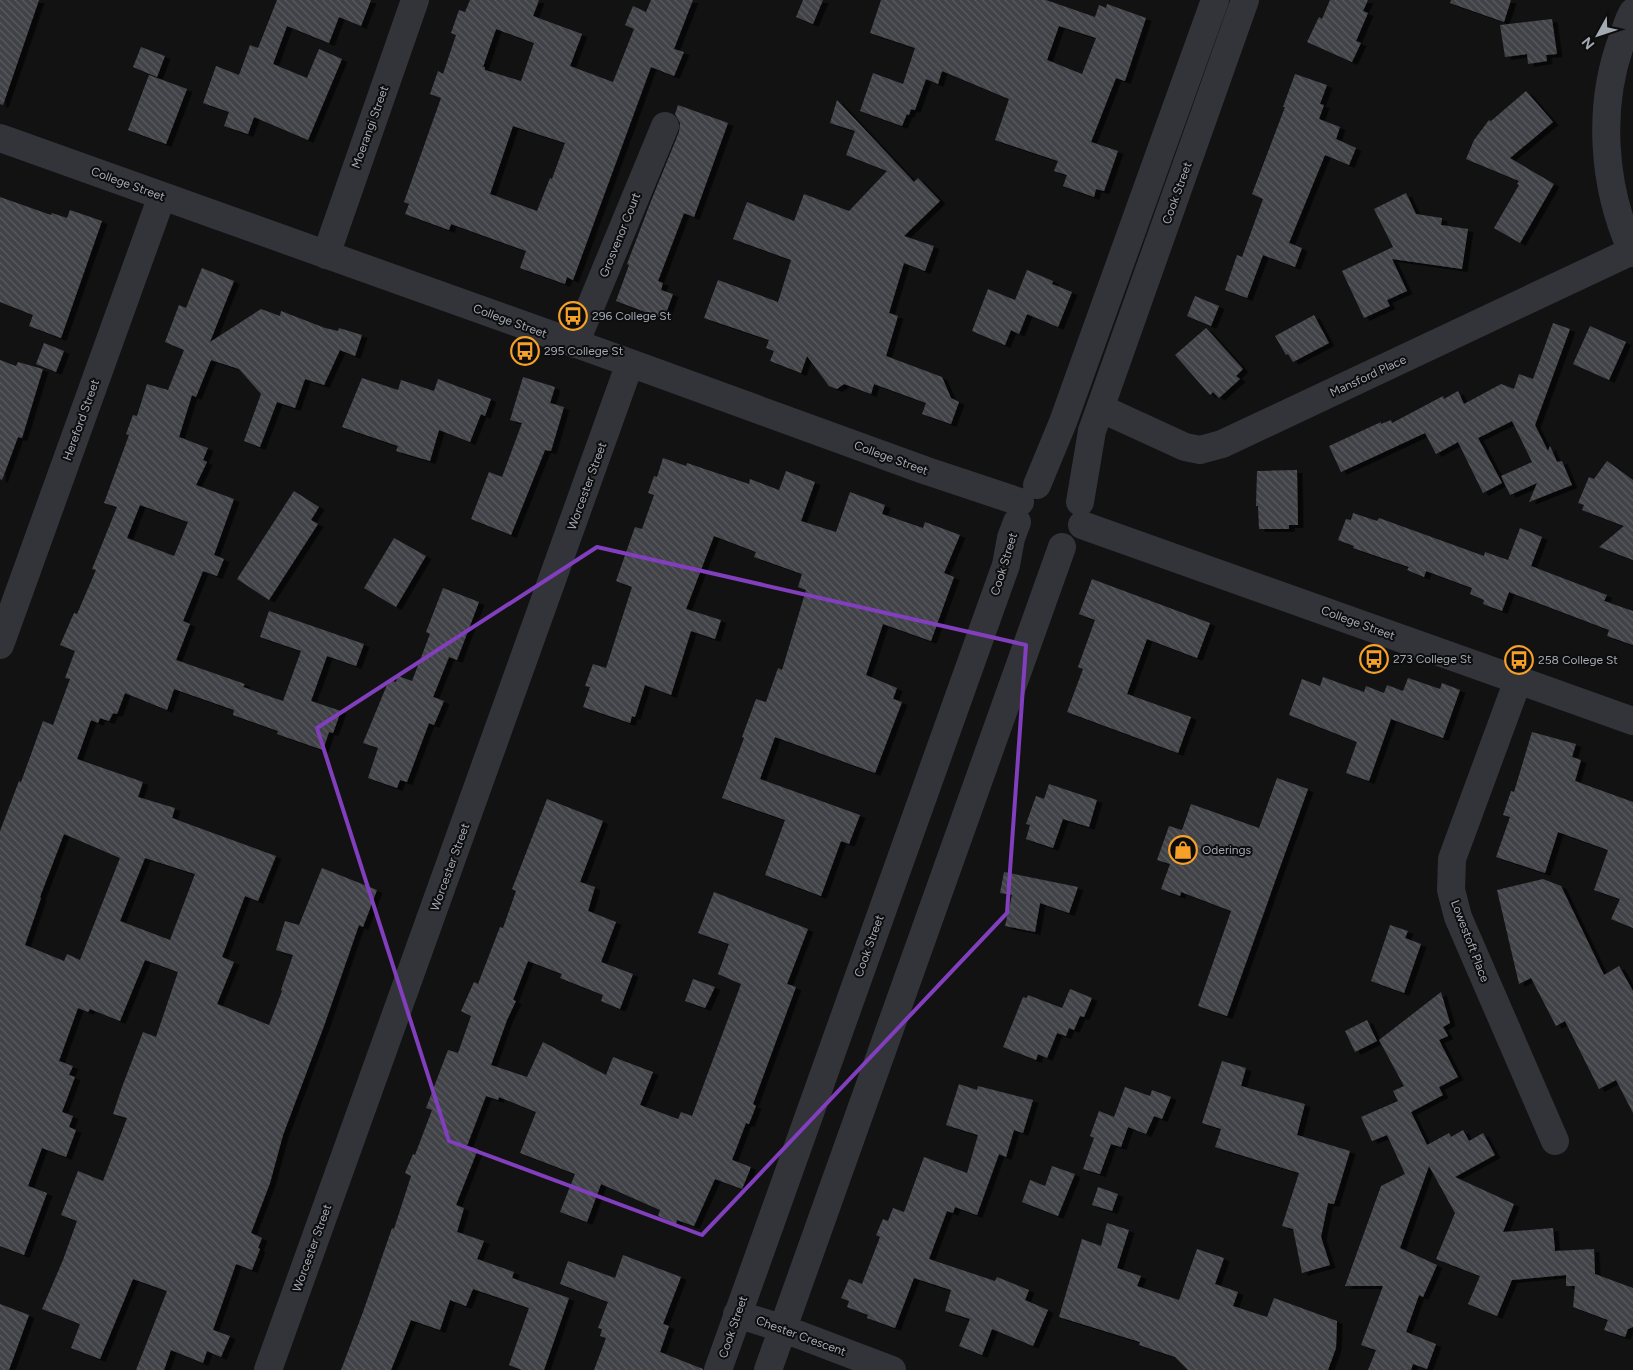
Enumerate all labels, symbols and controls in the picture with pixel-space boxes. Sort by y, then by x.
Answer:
north arrow [1573,10,1623,60]
text: N [1578,33,1598,53]
street label: Moerangi Street [349,83,392,170]
street label: Cook Street [1159,160,1195,226]
street label: College Street [89,164,167,204]
street label: Grosvenor Court [597,190,644,279]
street label: College Street [471,301,549,341]
bus stop icon: 296 College St [558,301,588,331]
place label: 296 College St [592,309,672,323]
bus stop icon: 295 College St [510,336,540,366]
place label: 295 College St [544,344,624,358]
street label: Mansford Place [1328,352,1409,400]
street label: Hereford Street [60,377,102,462]
street label: College Street [852,438,930,478]
street label: Worcester Street [565,440,610,532]
street label: Cook Street [988,530,1020,597]
street label: College Street [1319,603,1397,643]
bus stop icon: 273 College St [1359,644,1389,674]
bus stop icon: 258 College St [1504,645,1534,675]
place label: 273 College St [1393,652,1472,666]
place label: 258 College St [1538,653,1618,667]
street label: Worcester Street [428,821,473,913]
shop icon: Oderings [1168,835,1198,865]
place label: Oderings [1202,843,1251,857]
street label: Lowestoft Place [1448,898,1492,984]
street label: Cook Street [851,913,887,979]
street label: Worcester Street [290,1202,335,1294]
street label: Cook Street [716,1294,750,1360]
street label: Chester Crescent [754,1313,848,1359]

